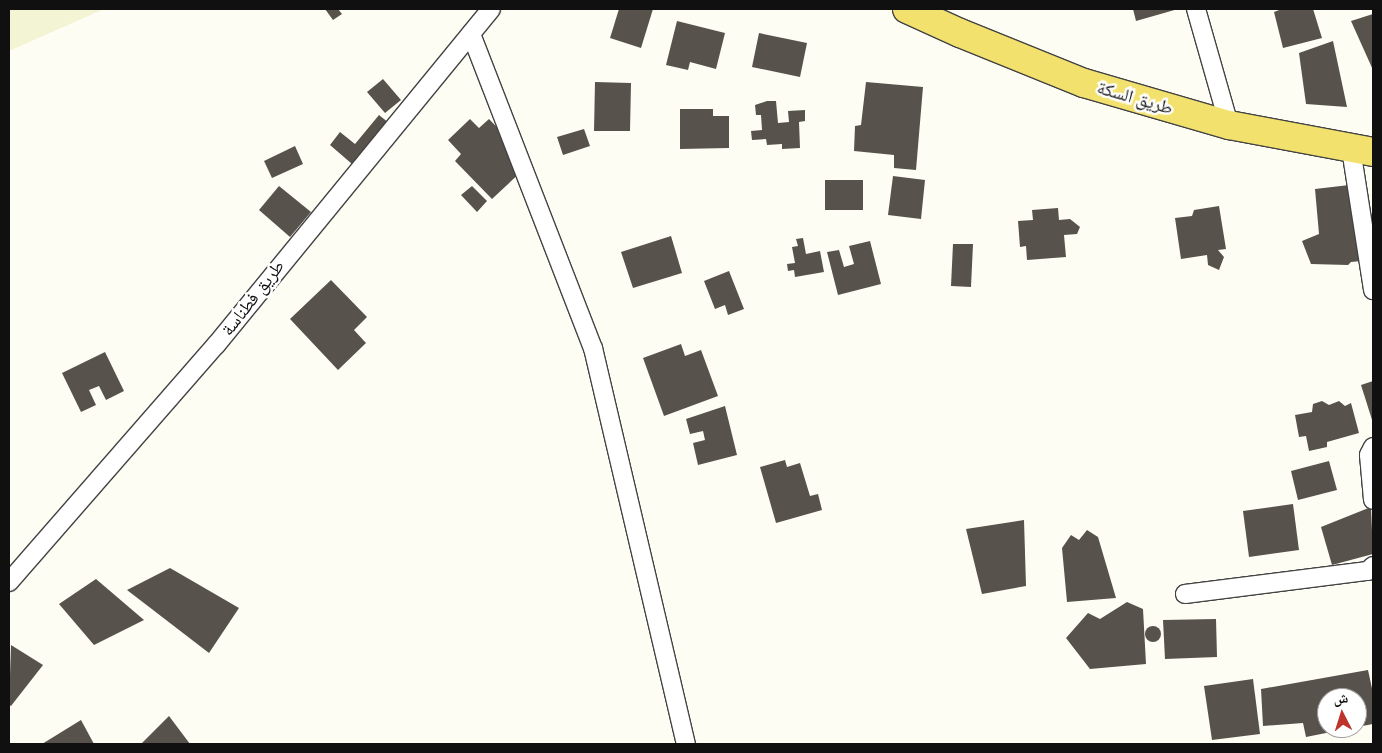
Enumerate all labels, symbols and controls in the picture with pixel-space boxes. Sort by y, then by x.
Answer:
street label: طريق السكة [1095,77,1175,119]
street label: طريق فطناسة [217,256,289,340]
north arrow [1317,688,1367,738]
text: ش [1333,690,1349,707]

